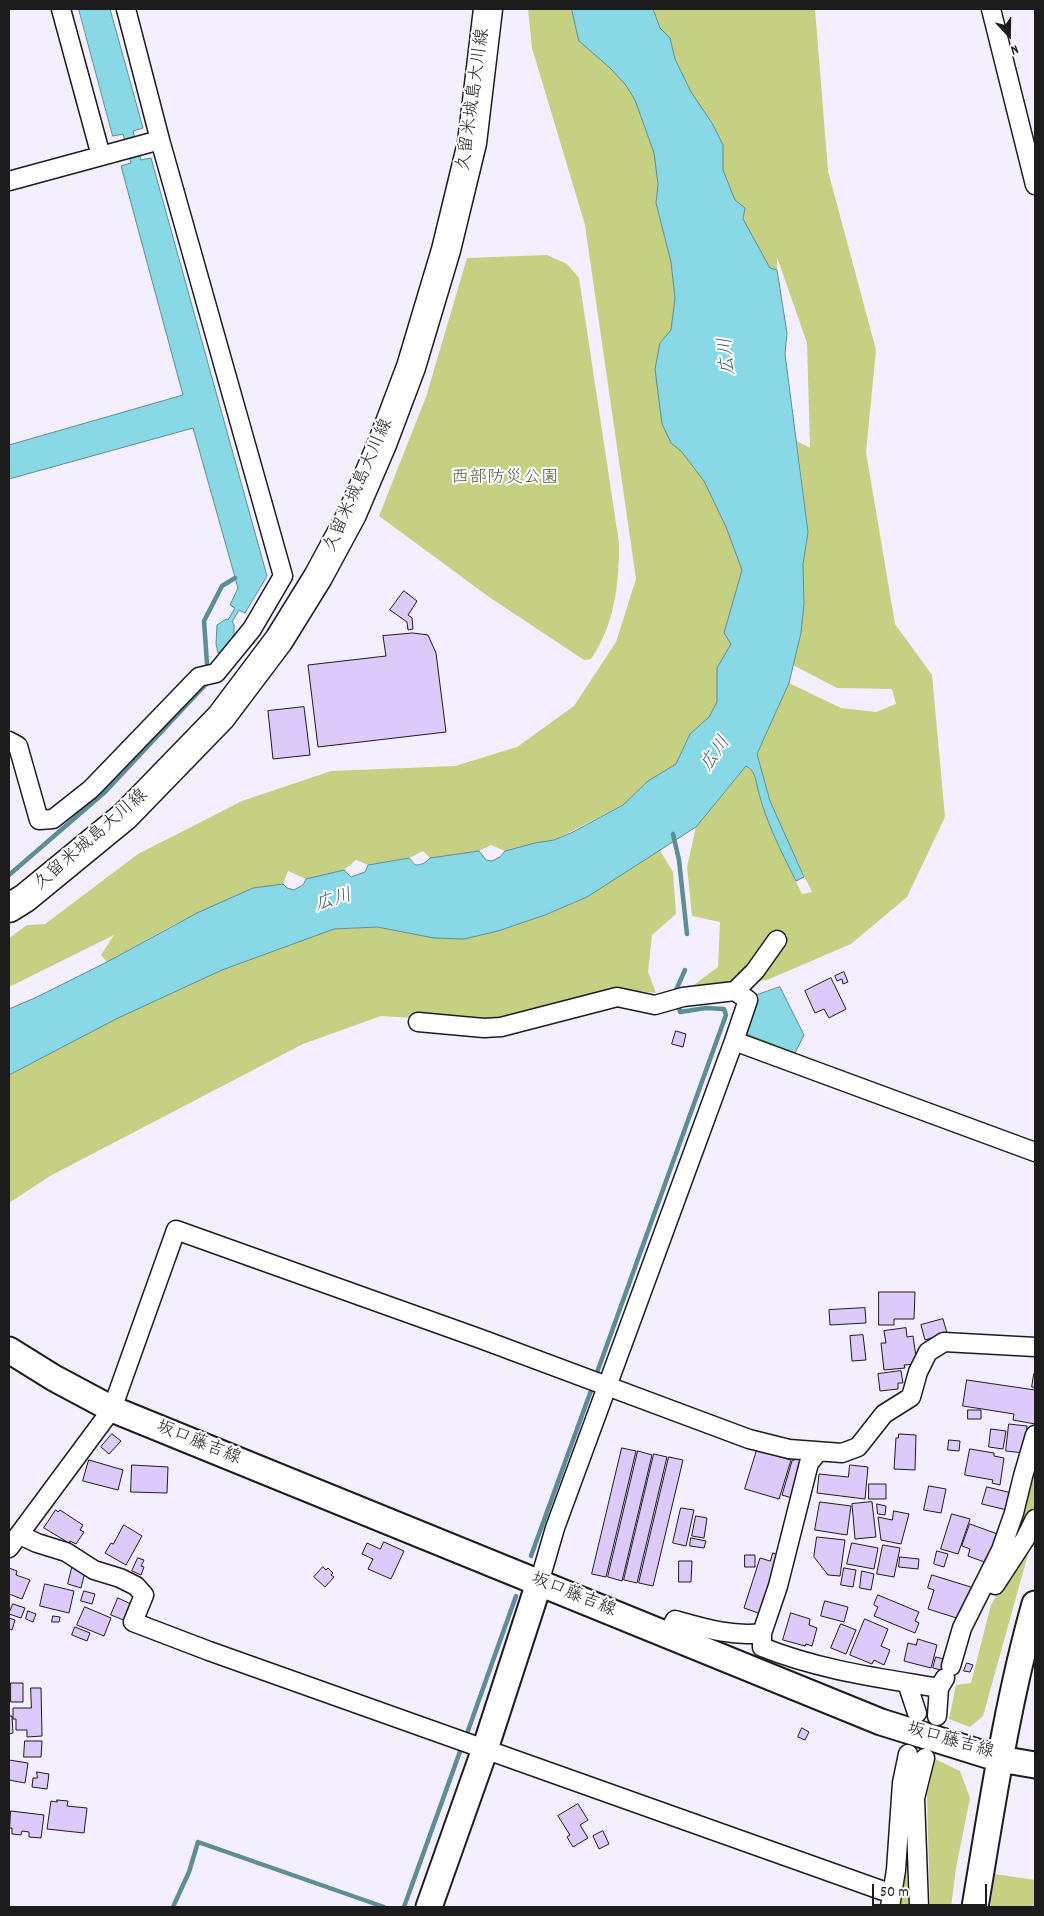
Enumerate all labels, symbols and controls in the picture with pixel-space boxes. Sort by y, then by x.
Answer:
north arrow [984,10,1034,60]
street label: 久留米城島大川線 [454,27,496,173]
text: N [1008,38,1021,60]
water label: 広川 [716,336,742,376]
street label: 久留米城島大川線 [321,416,399,556]
park label: 西部防災公園 [451,469,559,491]
water label: 広川 [697,733,737,777]
street label: 久留米城島大川線 [31,786,153,896]
water label: 広川 [312,886,356,918]
street label: 坂口藤吉線 [152,1417,244,1471]
street label: 坂口藤吉線 [527,1569,619,1623]
street label: 坂口藤吉線 [904,1719,996,1765]
scale bar [874,1874,989,1906]
text: 50 m [880,1882,909,1904]

